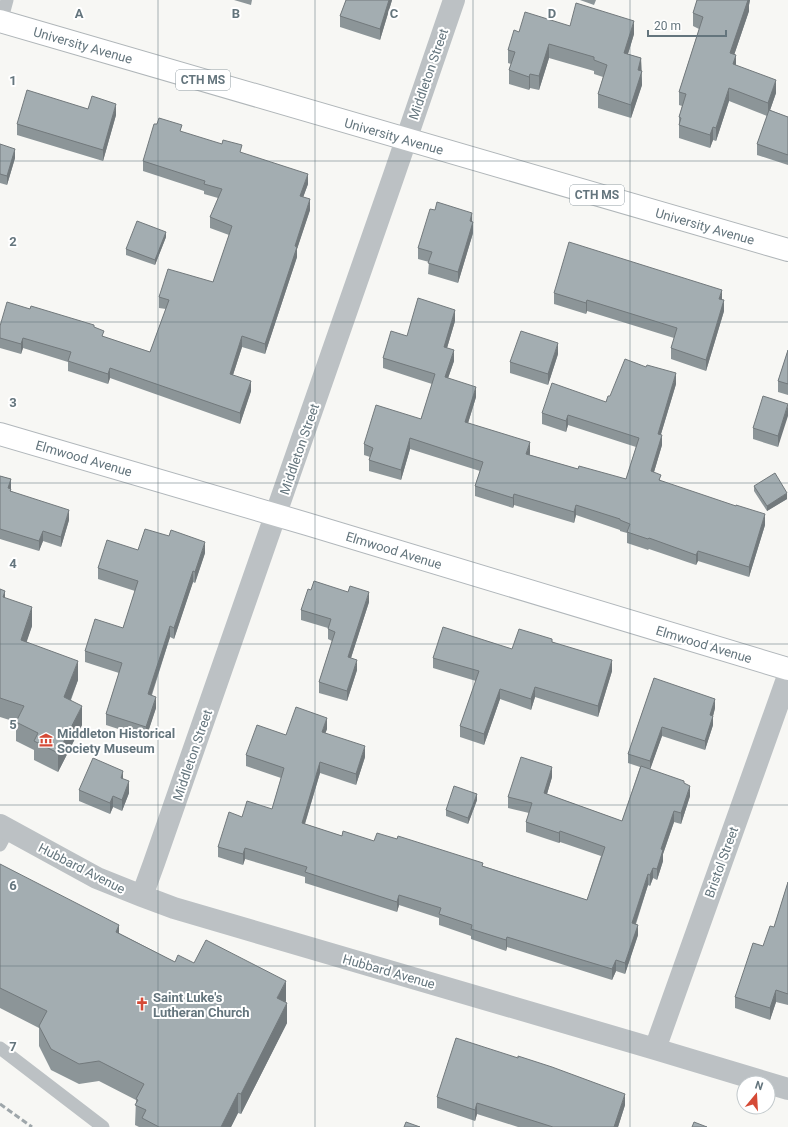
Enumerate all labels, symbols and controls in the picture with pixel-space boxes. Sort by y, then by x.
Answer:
text: A [75,6,84,21]
text: B [232,6,240,21]
text: C [390,6,399,21]
text: D [548,6,556,21]
scale bar [648,12,726,38]
text: 20 m [654,19,681,33]
street label: University Avenue [32,24,134,67]
street label: Middleton Street [406,27,451,122]
road number: CTH MS [176,70,230,90]
text: 1 [9,73,17,88]
street label: University Avenue [343,115,445,158]
road number: CTH MS [570,185,624,205]
street label: University Avenue [654,205,756,248]
text: 2 [9,234,17,249]
text: 3 [9,395,17,410]
street label: Middleton Street [277,402,322,497]
street label: Elmwood Avenue [34,438,134,479]
street label: Elmwood Avenue [344,529,444,572]
text: 4 [9,556,17,571]
street label: Elmwood Avenue [654,623,754,666]
street label: Middleton Street [170,708,215,803]
text: 5 [9,717,17,732]
place label: Middleton Historical Society Museum [57,726,175,756]
museum icon: Middleton Historical Society Museum [38,732,54,748]
street label: Bristol Street [702,825,741,900]
street label: Hubbard Avenue [36,840,128,897]
text: 6 [9,878,17,893]
street label: Hubbard Avenue [341,951,437,992]
place label: Saint Luke's Lutheran Church [153,990,250,1020]
church icon: Saint Luke's Lutheran Church [134,996,150,1012]
text: 7 [9,1039,17,1054]
north arrow [736,1075,776,1115]
text: N [753,1079,765,1093]

